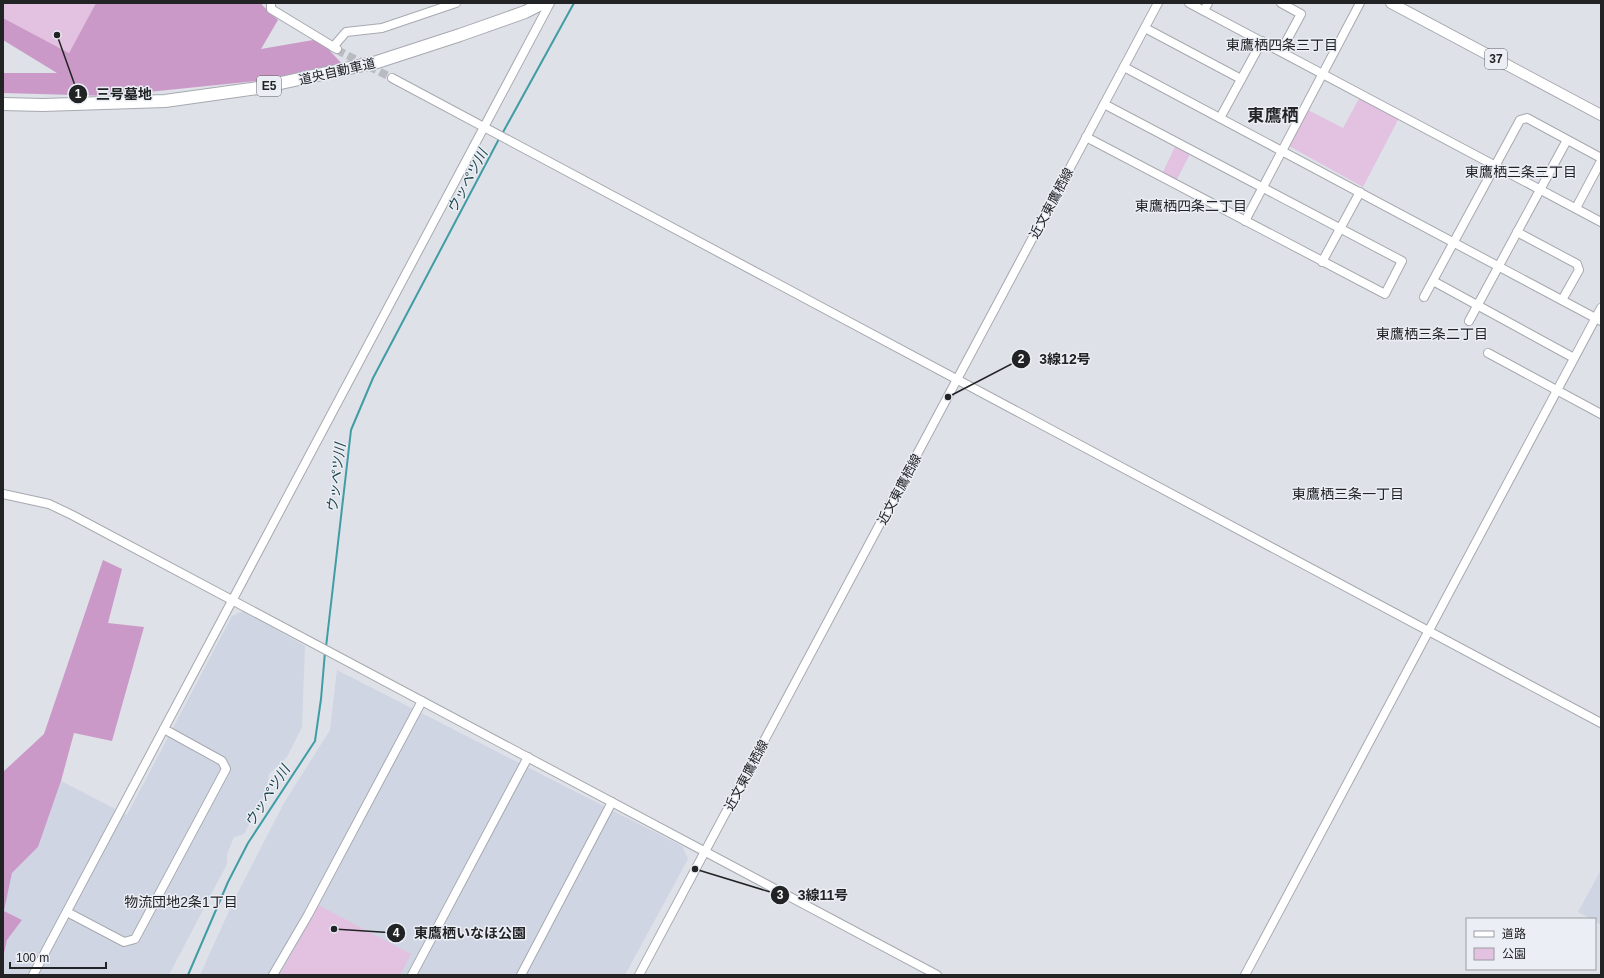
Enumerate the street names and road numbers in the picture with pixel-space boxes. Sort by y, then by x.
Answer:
road number: 37 [1485,49,1507,69]
street label: 道央自動車道 [297,55,377,88]
road number: E5 [257,76,281,96]
street label: 近文東鷹栖線 [1027,165,1076,241]
street label: 近文東鷹栖線 [875,451,924,527]
street label: 近文東鷹栖線 [722,737,771,813]

